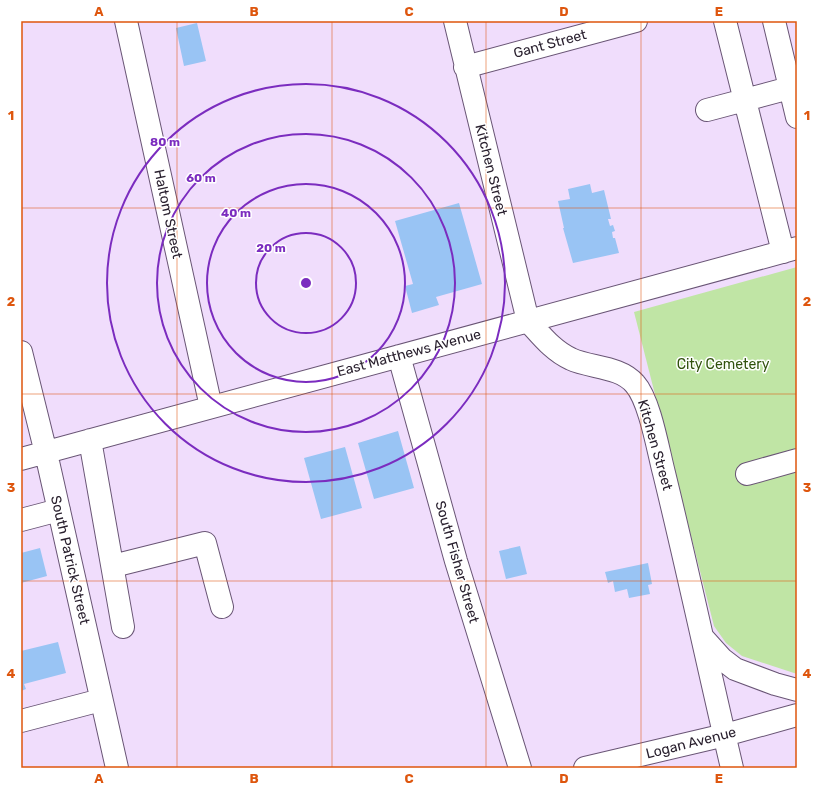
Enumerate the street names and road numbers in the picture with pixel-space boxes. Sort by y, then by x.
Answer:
street label: Gant Street [512,26,589,62]
street label: Kitchen Street [471,122,511,218]
street label: Haltom Street [150,168,186,261]
street label: East Matthews Avenue [335,326,483,380]
street label: Kitchen Street [634,398,676,493]
street label: South Patrick Street [47,494,93,627]
street label: South Fisher Street [431,499,483,626]
street label: Logan Avenue [644,724,738,762]

